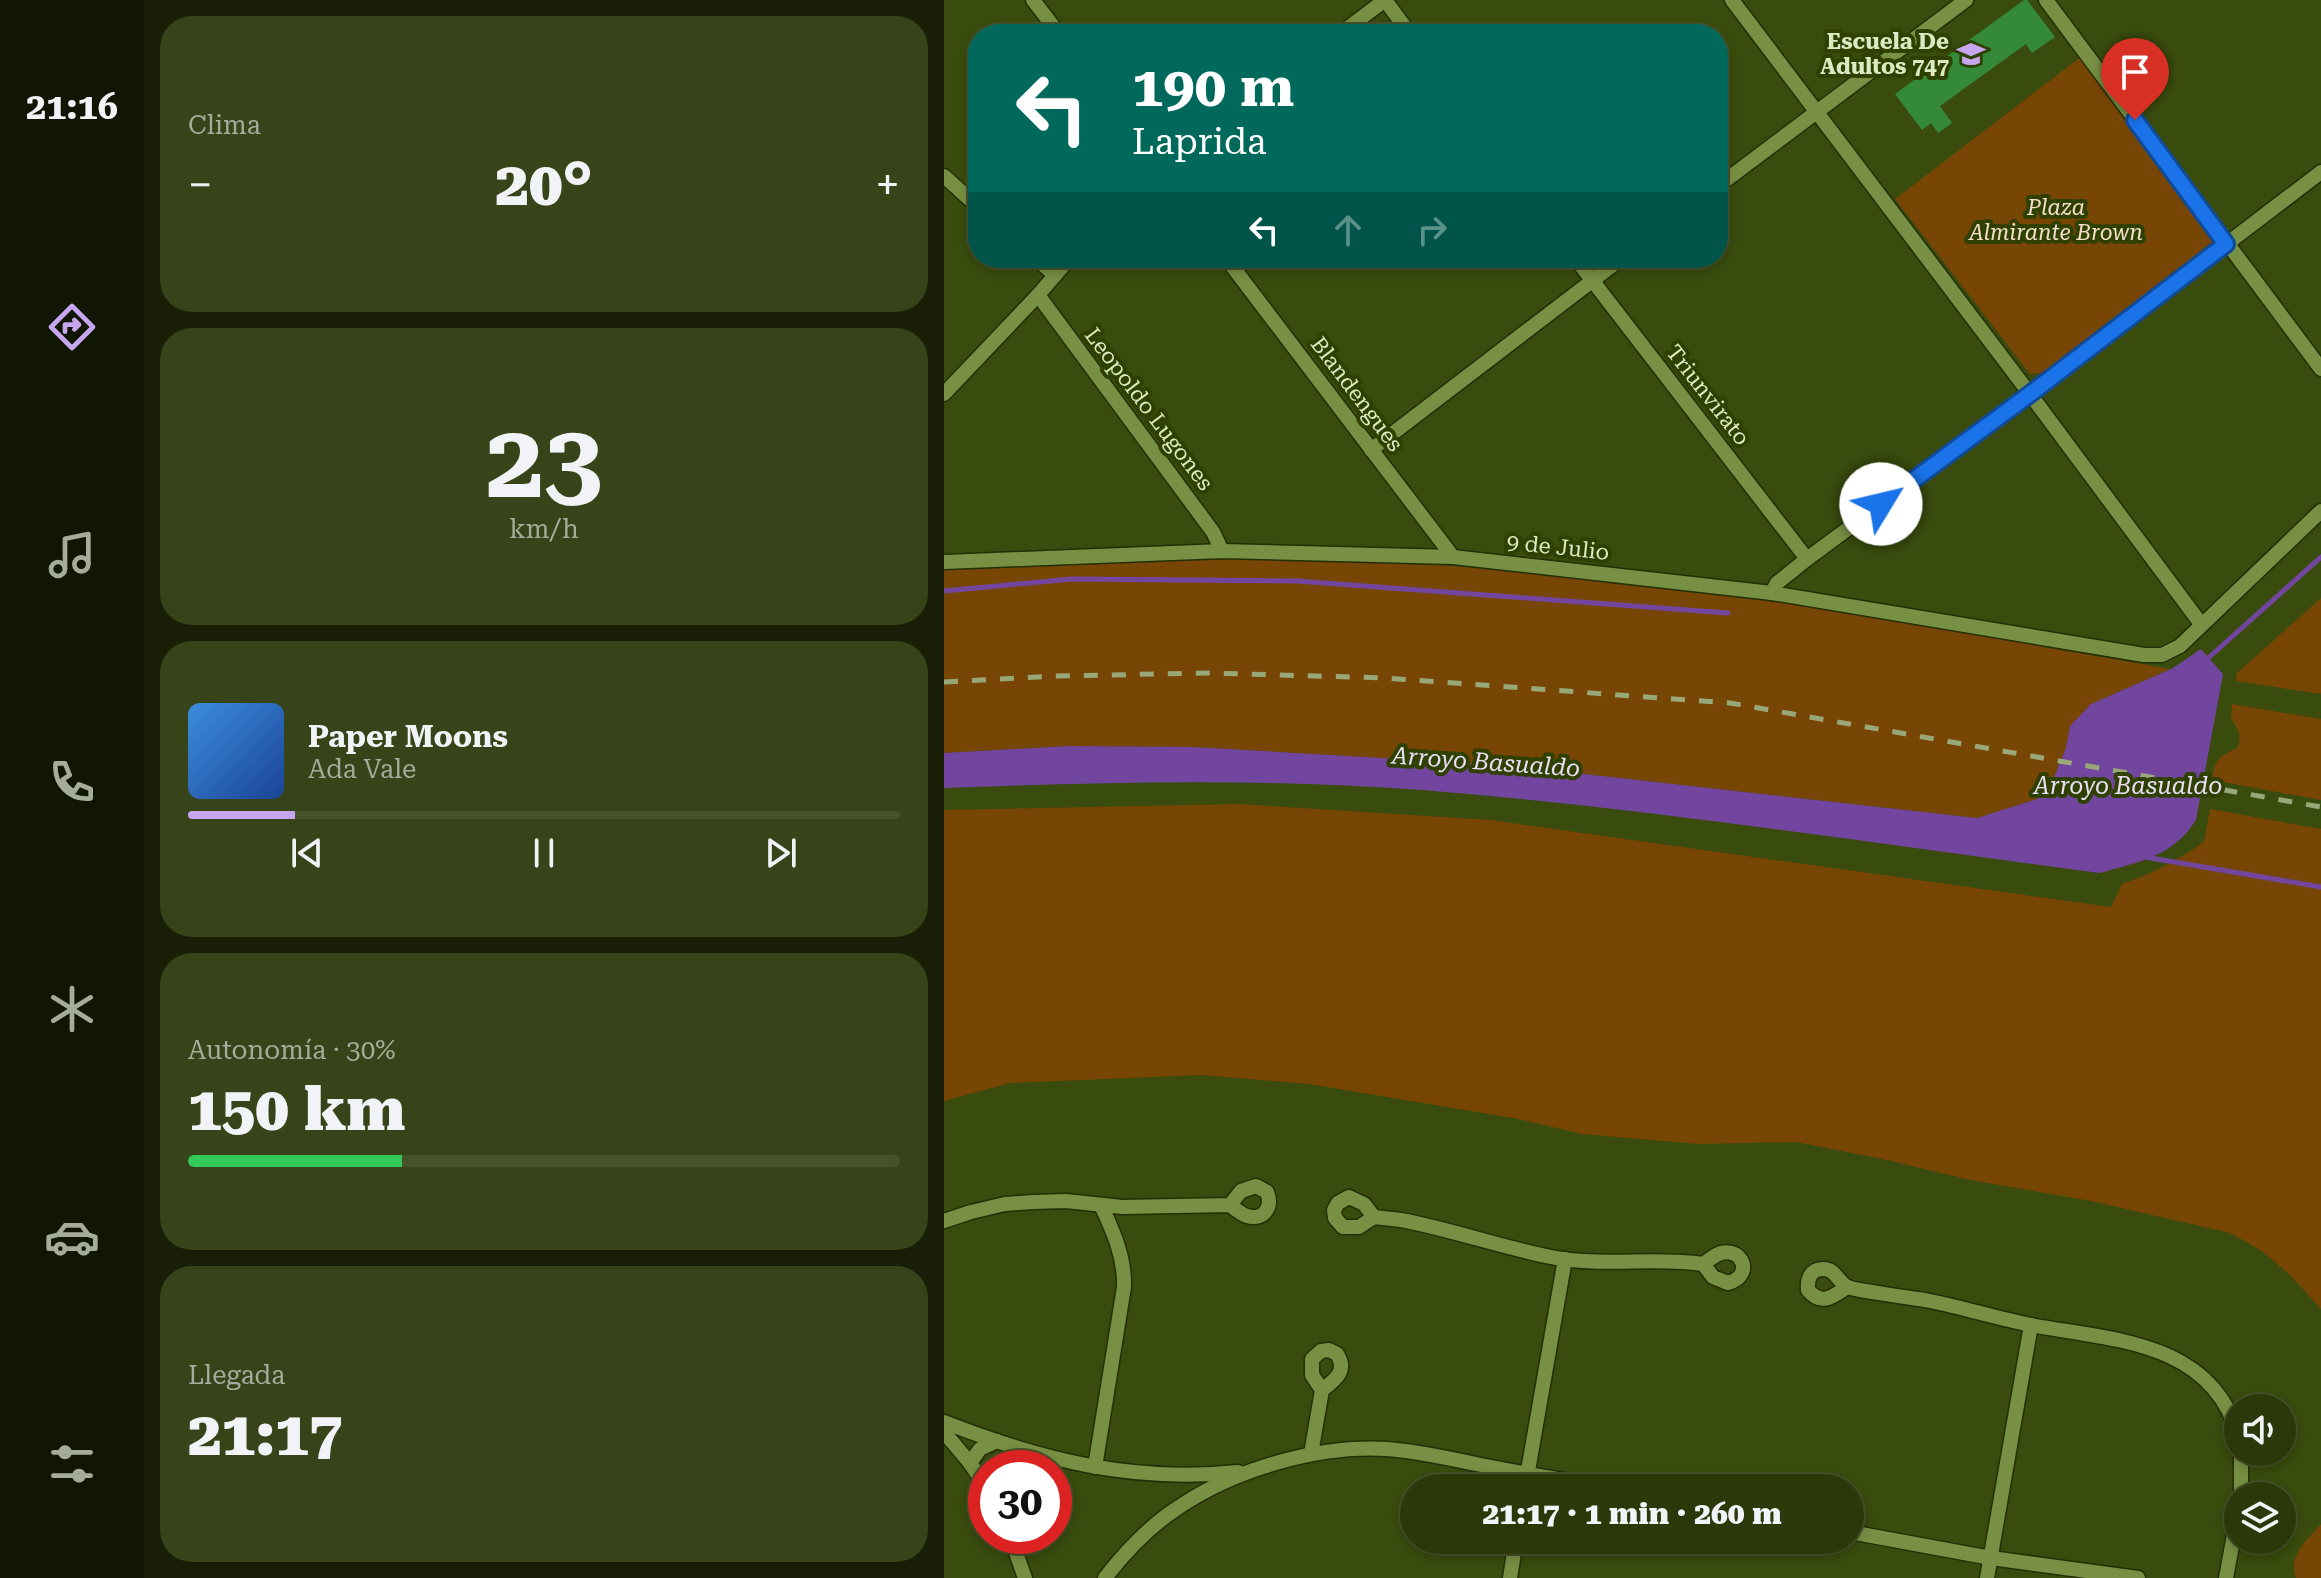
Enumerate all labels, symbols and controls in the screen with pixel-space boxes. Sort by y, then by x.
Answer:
place label: Escuela De Adultos 747 [1820,29,1949,79]
pin [2101,38,2169,120]
school or university icon: Escuela De Adultos 747 [1956,39,1986,69]
icon: arrive [2113,50,2157,94]
text: 190 m [1132,54,1294,120]
icon: left [1000,56,1104,160]
text: 21:16 [26,86,118,128]
text: Clima [188,110,261,140]
text: Laprida [1132,121,1267,163]
text: 20° [495,149,593,220]
text: − [188,159,213,211]
text: + [875,159,900,211]
park label: Plaza Almirante Brown [1967,195,2143,245]
icon: left [1242,208,1286,252]
icon: ahead [1326,208,1370,252]
icon: right [1410,208,1454,252]
icon: directions [44,299,100,355]
street label: Leopoldo Lugones [1080,323,1218,495]
street label: Blandengues [1306,332,1408,456]
street label: Triunvirato [1661,340,1755,450]
text: 23 [486,401,602,522]
position arrow [1839,462,1923,546]
text: km/h [509,514,579,544]
icon: music [44,527,100,583]
street label: 9 de Julio [1506,529,1610,565]
text: Paper Moons [308,719,508,754]
water label: Arroyo Basualdo [1389,741,1581,783]
icon: phone [44,754,100,810]
text: Ada Vale [308,754,416,784]
water label: Arroyo Basualdo [2032,772,2222,800]
icon: previous [285,831,329,875]
icon: pause [522,831,566,875]
icon: next [759,831,803,875]
icon: climate [44,981,100,1037]
text: Autonomía · 30% [188,1035,395,1065]
text: 150 km [188,1074,405,1145]
icon: car [44,1209,100,1265]
text: Llegada [188,1360,285,1390]
map controls [2224,1394,2296,1554]
button: sound [2224,1394,2296,1466]
text: 21:17 [188,1399,342,1470]
icon: filters [44,1436,100,1492]
speed limit sign: 30 [968,1450,1072,1554]
button: layers [2224,1482,2296,1554]
text: 21:17 · 1 min · 260 m [1482,1496,1782,1531]

